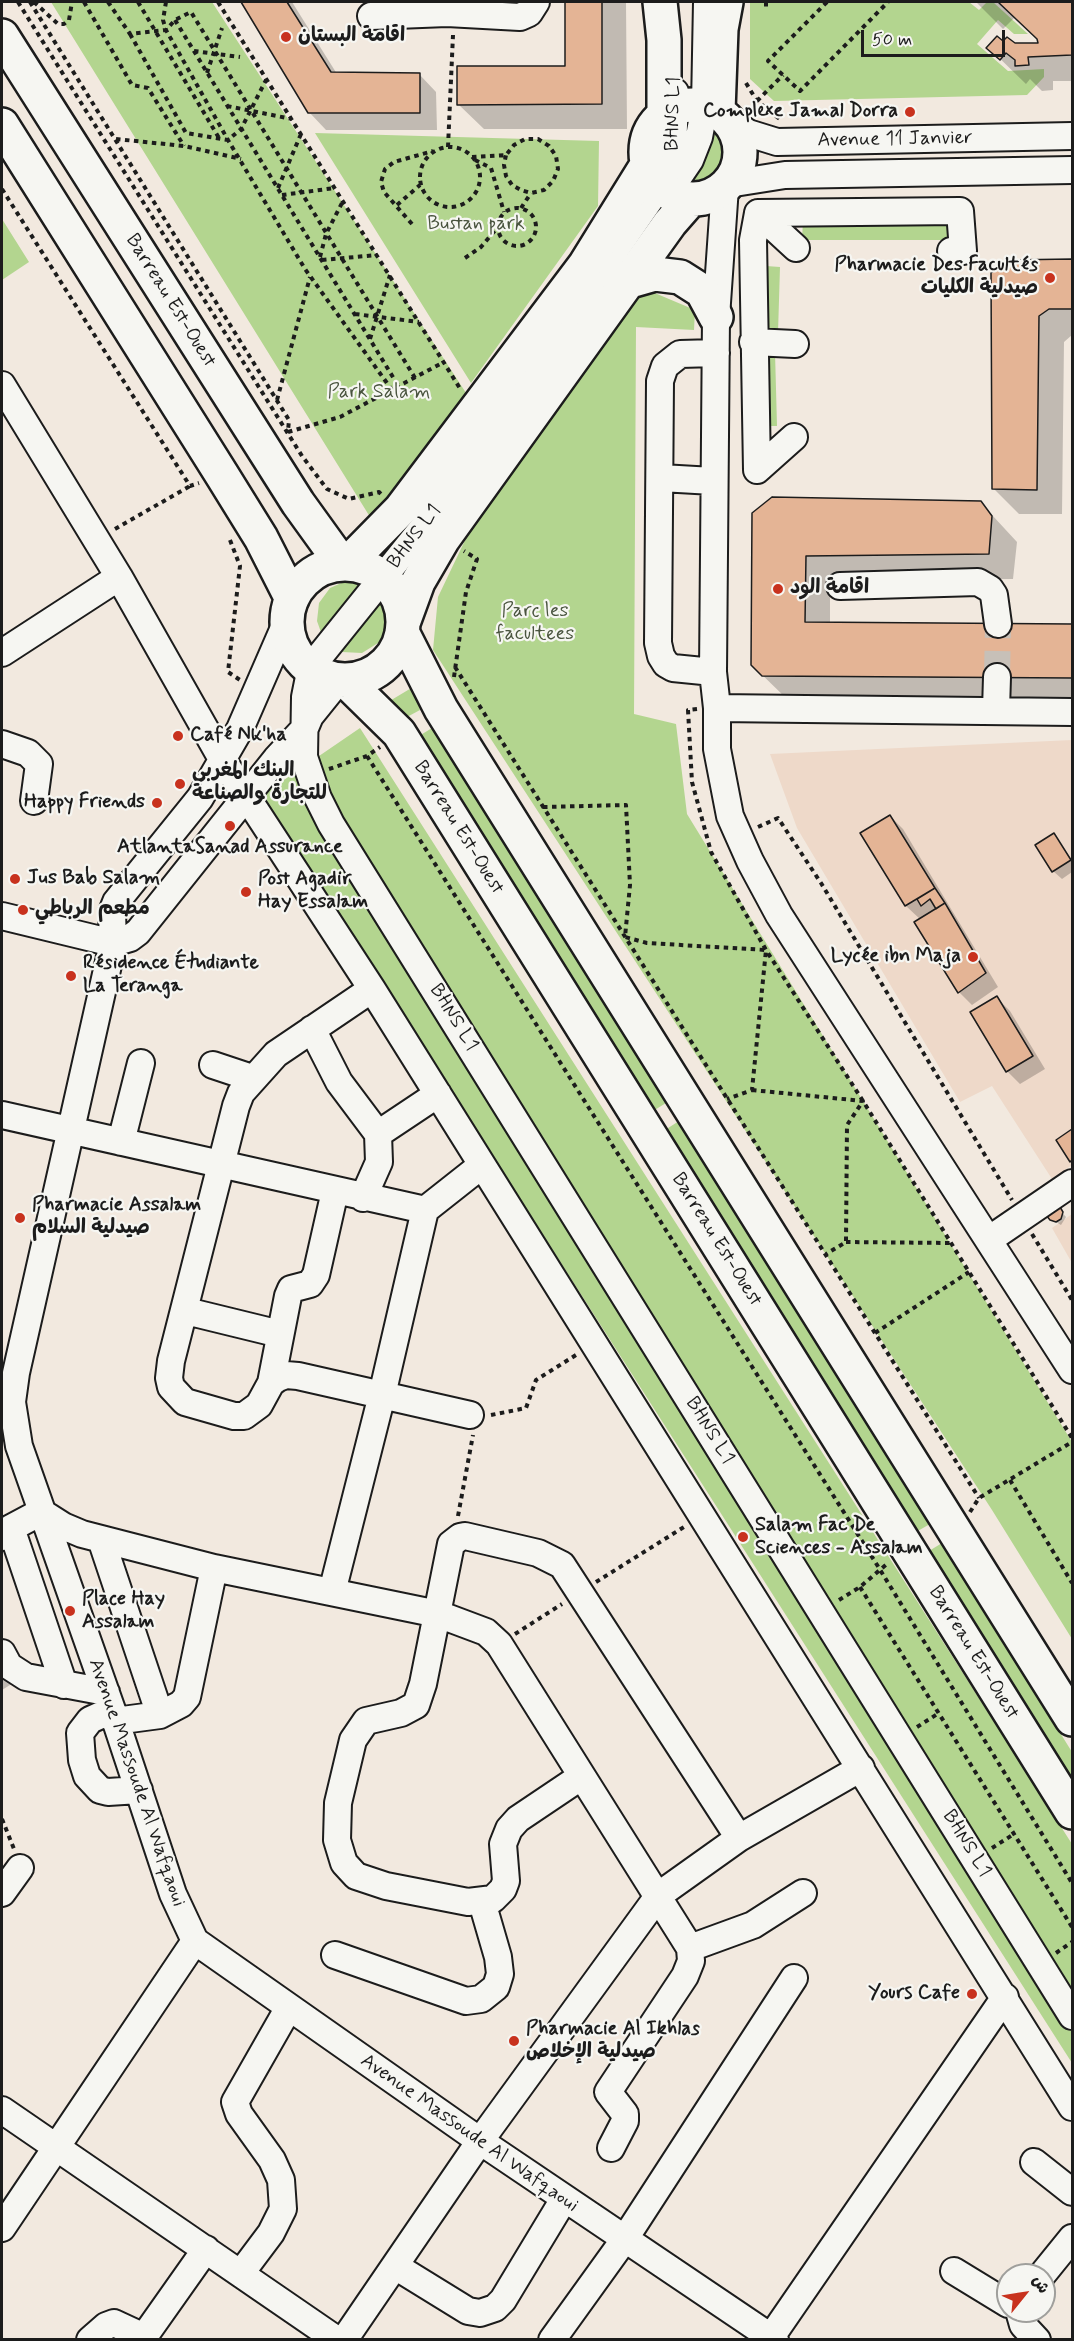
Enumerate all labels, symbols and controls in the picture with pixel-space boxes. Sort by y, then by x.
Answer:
scale bar [864,18,1008,56]
place label: اقامة البستان [298,25,405,49]
text: 50 m [872,28,912,52]
marker: اقامة البستان [279,30,293,44]
street label: BHNS L1 [661,77,687,151]
place label: Complexe Jamal Dorra [703,100,898,124]
marker: Complexe Jamal Dorra [903,105,917,119]
street label: Avenue 11 Janvier [817,127,973,153]
park label: Bustan park [427,213,525,237]
street label: Barreau Est-Ouest [119,230,221,372]
place label: Pharmacie Des Facultés صيدلية الكليات [835,254,1038,301]
marker: Pharmacie Des Facultés صيدلية الكليات [1043,271,1057,285]
park label: Park Salam [328,381,430,405]
street label: BHNS L1 [383,500,447,574]
place label: اقامة الود [790,577,869,601]
marker: اقامة الود [771,582,785,596]
park label: Parc les facultees [496,600,574,647]
place label: Café Nk'ha [190,724,287,748]
marker: Café Nk'ha [171,729,185,743]
street label: Barreau Est-Ouest [407,757,509,899]
place label: البنك المغربي للتجارة والصناعة [192,760,327,807]
marker: البنك المغربي للتجارة والصناعة [173,777,187,791]
place label: Happy Friends [24,791,145,815]
marker: Happy Friends [150,796,164,810]
marker: AtlantaSanad Assurance [223,819,237,833]
place label: AtlantaSanad Assurance [117,836,343,860]
place label: Jus Bab Salam [27,867,160,891]
place label: Post Agadir Hay Essalam [258,868,368,915]
marker: Jus Bab Salam [8,872,22,886]
marker: Post Agadir Hay Essalam [239,885,253,899]
place label: مطعم الرباطي [35,898,150,922]
marker: مطعم الرباطي [16,903,30,917]
place label: Lycée ibn Maja [831,945,961,969]
marker: Lycée ibn Maja [966,950,980,964]
place label: Résidence Étudiante La Teranga [83,952,259,999]
marker: Résidence Étudiante La Teranga [64,969,78,983]
street label: BHNS L1 [423,980,483,1056]
street label: Barreau Est-Ouest [665,1169,767,1311]
place label: Pharmacie Assalam صيدلية السلام [32,1194,201,1241]
marker: Pharmacie Assalam صيدلية السلام [13,1211,27,1225]
street label: BHNS L1 [679,1393,739,1469]
place label: Salam Fac De Sciences - Assalam [755,1514,923,1561]
marker: Salam Fac De Sciences - Assalam [736,1530,750,1544]
street label: Barreau Est-Ouest [922,1582,1024,1724]
place label: Place Hay Assalam [82,1588,165,1635]
marker: Place Hay Assalam [63,1604,77,1618]
street label: Avenue Massoude Al Wafqaoui [82,1656,190,1910]
street label: BHNS L1 [936,1806,996,1882]
place label: Yours Cafe [868,1982,960,2006]
marker: Yours Cafe [965,1987,979,2001]
place label: Pharmacie Al Ikhlas صيدلية الإخلاص [526,2018,700,2065]
marker: Pharmacie Al Ikhlas صيدلية الإخلاص [507,2034,521,2048]
street label: Avenue Massoude Al Wafqaoui [355,2049,583,2219]
north arrow [996,2263,1056,2323]
text: ش [1027,2272,1054,2298]

